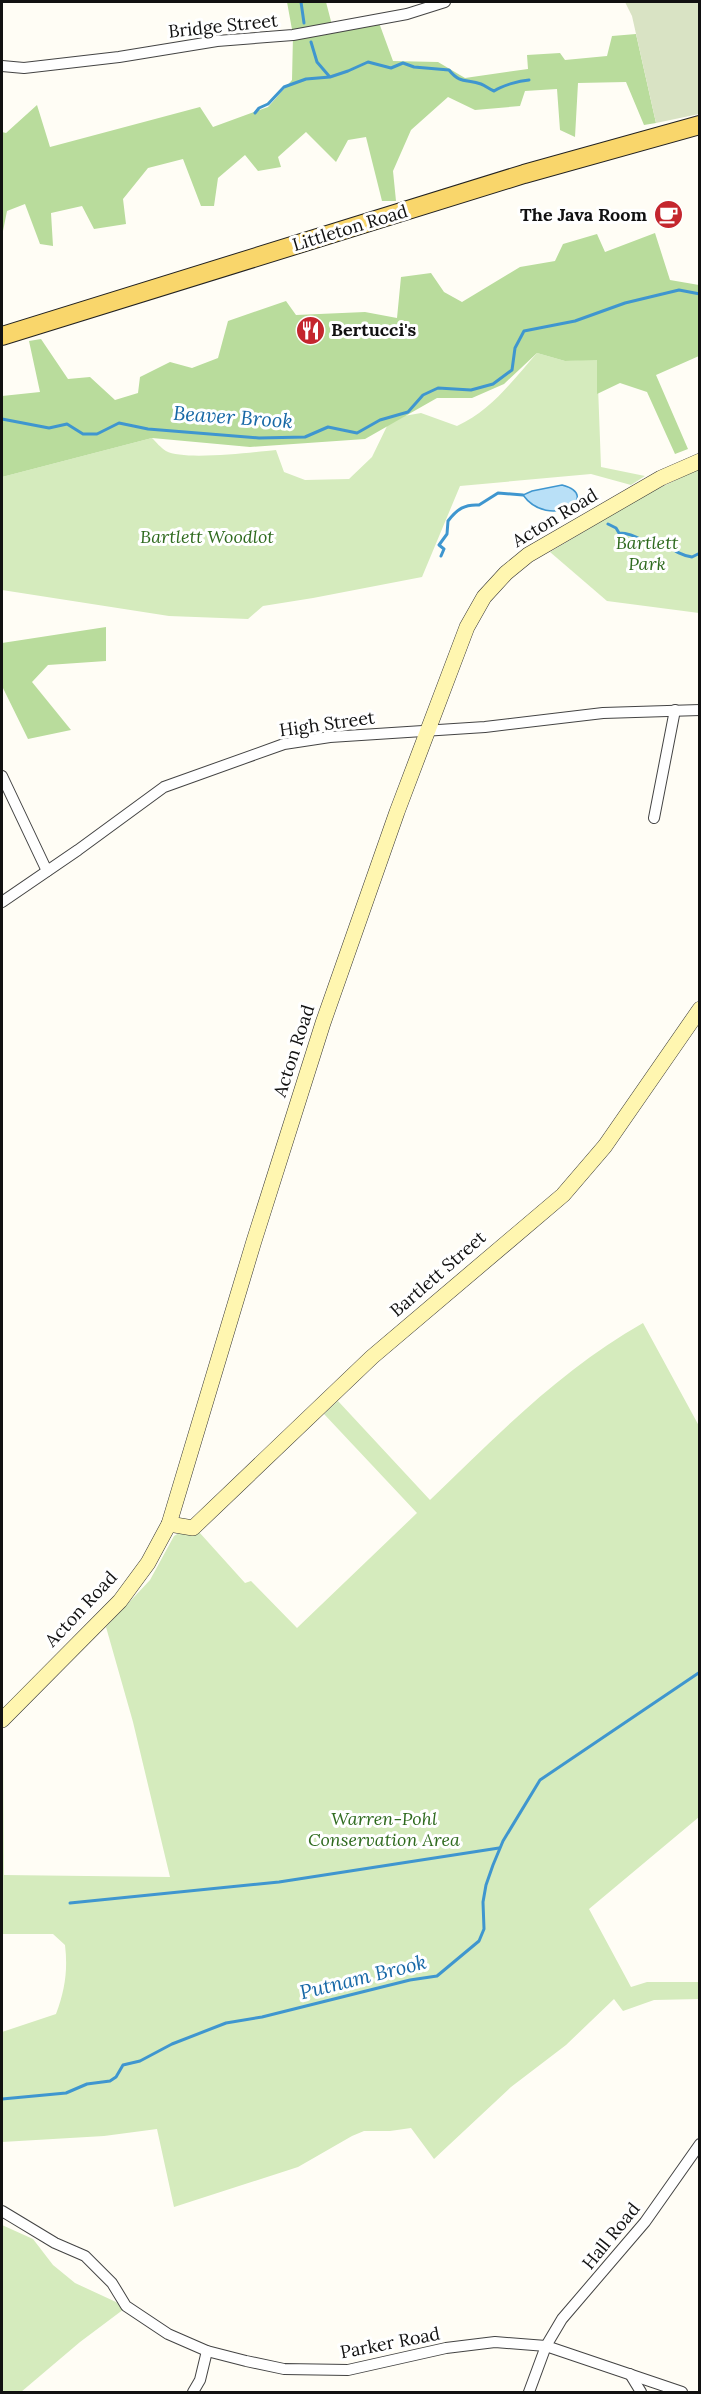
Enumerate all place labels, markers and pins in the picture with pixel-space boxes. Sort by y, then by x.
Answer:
cafe icon: The Java Room [652,199,684,231]
place label: The Java Room [520,203,647,226]
restaurant icon: Bertucci's [294,314,326,346]
place label: Bertucci's [331,318,416,341]

